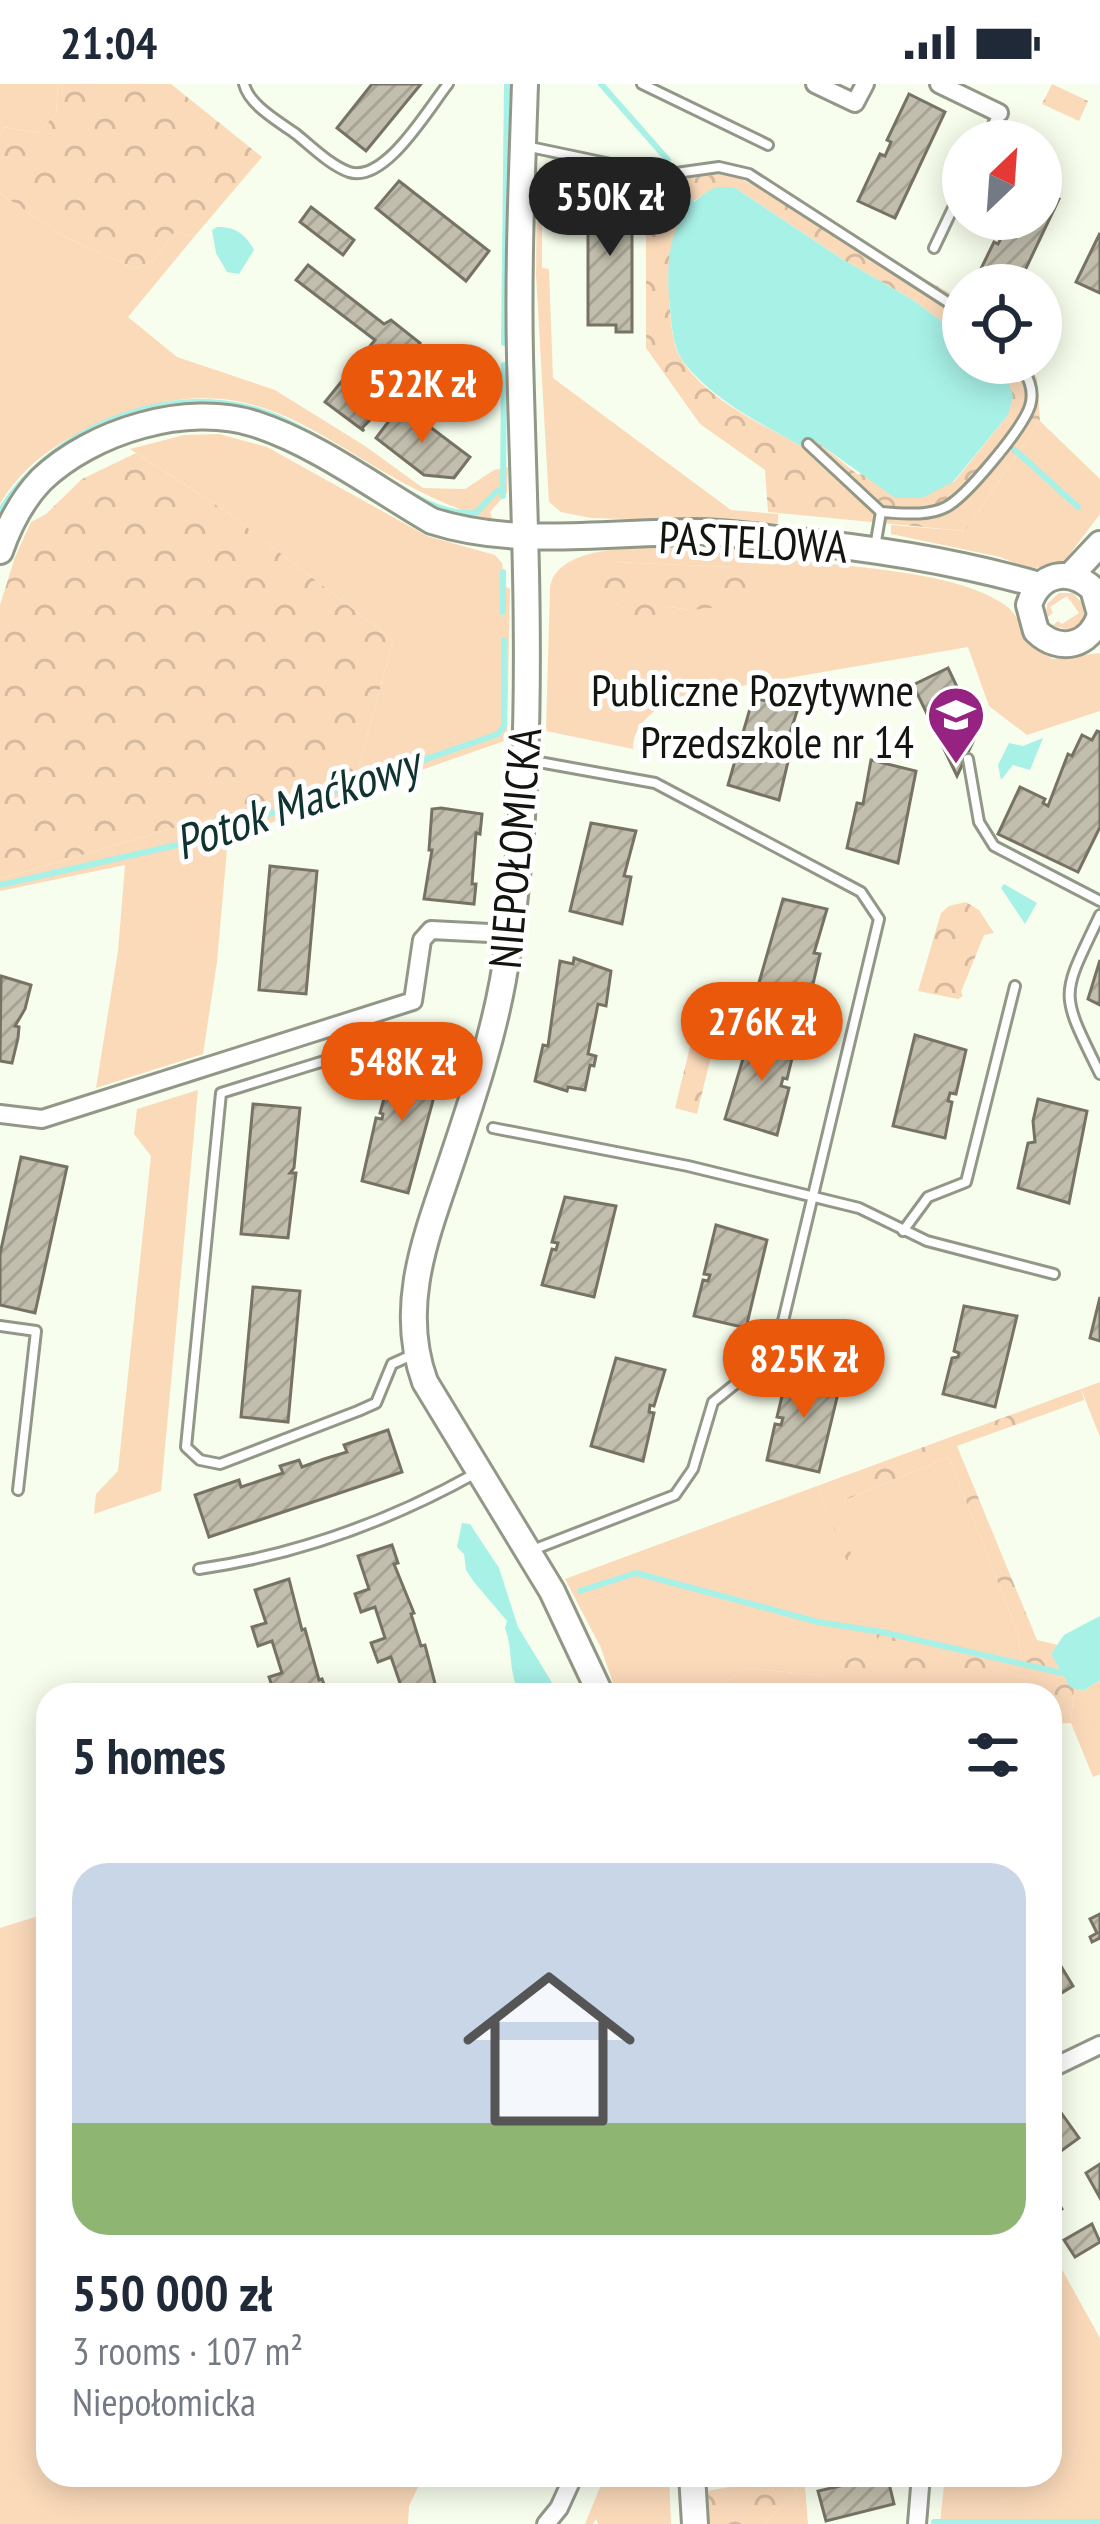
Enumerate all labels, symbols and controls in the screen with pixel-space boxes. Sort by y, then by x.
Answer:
text: 21:04 [60,13,157,71]
north arrow [942,120,1062,240]
map controls [942,120,1062,384]
pin: 550K zł [499,157,721,259]
text: 550K zł [556,170,664,221]
button: locate [942,264,1062,384]
pin: 522K zł [311,344,533,446]
text: 522K zł [368,357,476,408]
street label: PASTELOWA [657,507,849,575]
place label: Publiczne Pozytywne Przedszkole nr 14 [591,660,914,770]
school or university icon: Publiczne Pozytywne Przedszkole nr 14 [925,684,987,766]
street label: NIEPOŁOMICKA [475,724,553,971]
water label: Potok Maćkowy [166,729,432,873]
pin: 276K zł [651,982,873,1084]
text: 276K zł [708,995,816,1046]
pin: 548K zł [291,1022,513,1124]
text: 548K zł [348,1035,456,1086]
pin: 825K zł [693,1319,915,1421]
text: 825K zł [750,1332,858,1383]
text: 5 homes [72,1722,226,1788]
icon: filters [960,1722,1026,1788]
icon: home [441,1941,657,2157]
text: 550 000 zł [72,2259,272,2325]
text: 3 rooms · 107 m² [72,2325,303,2376]
text: Niepołomicka [72,2376,256,2427]

